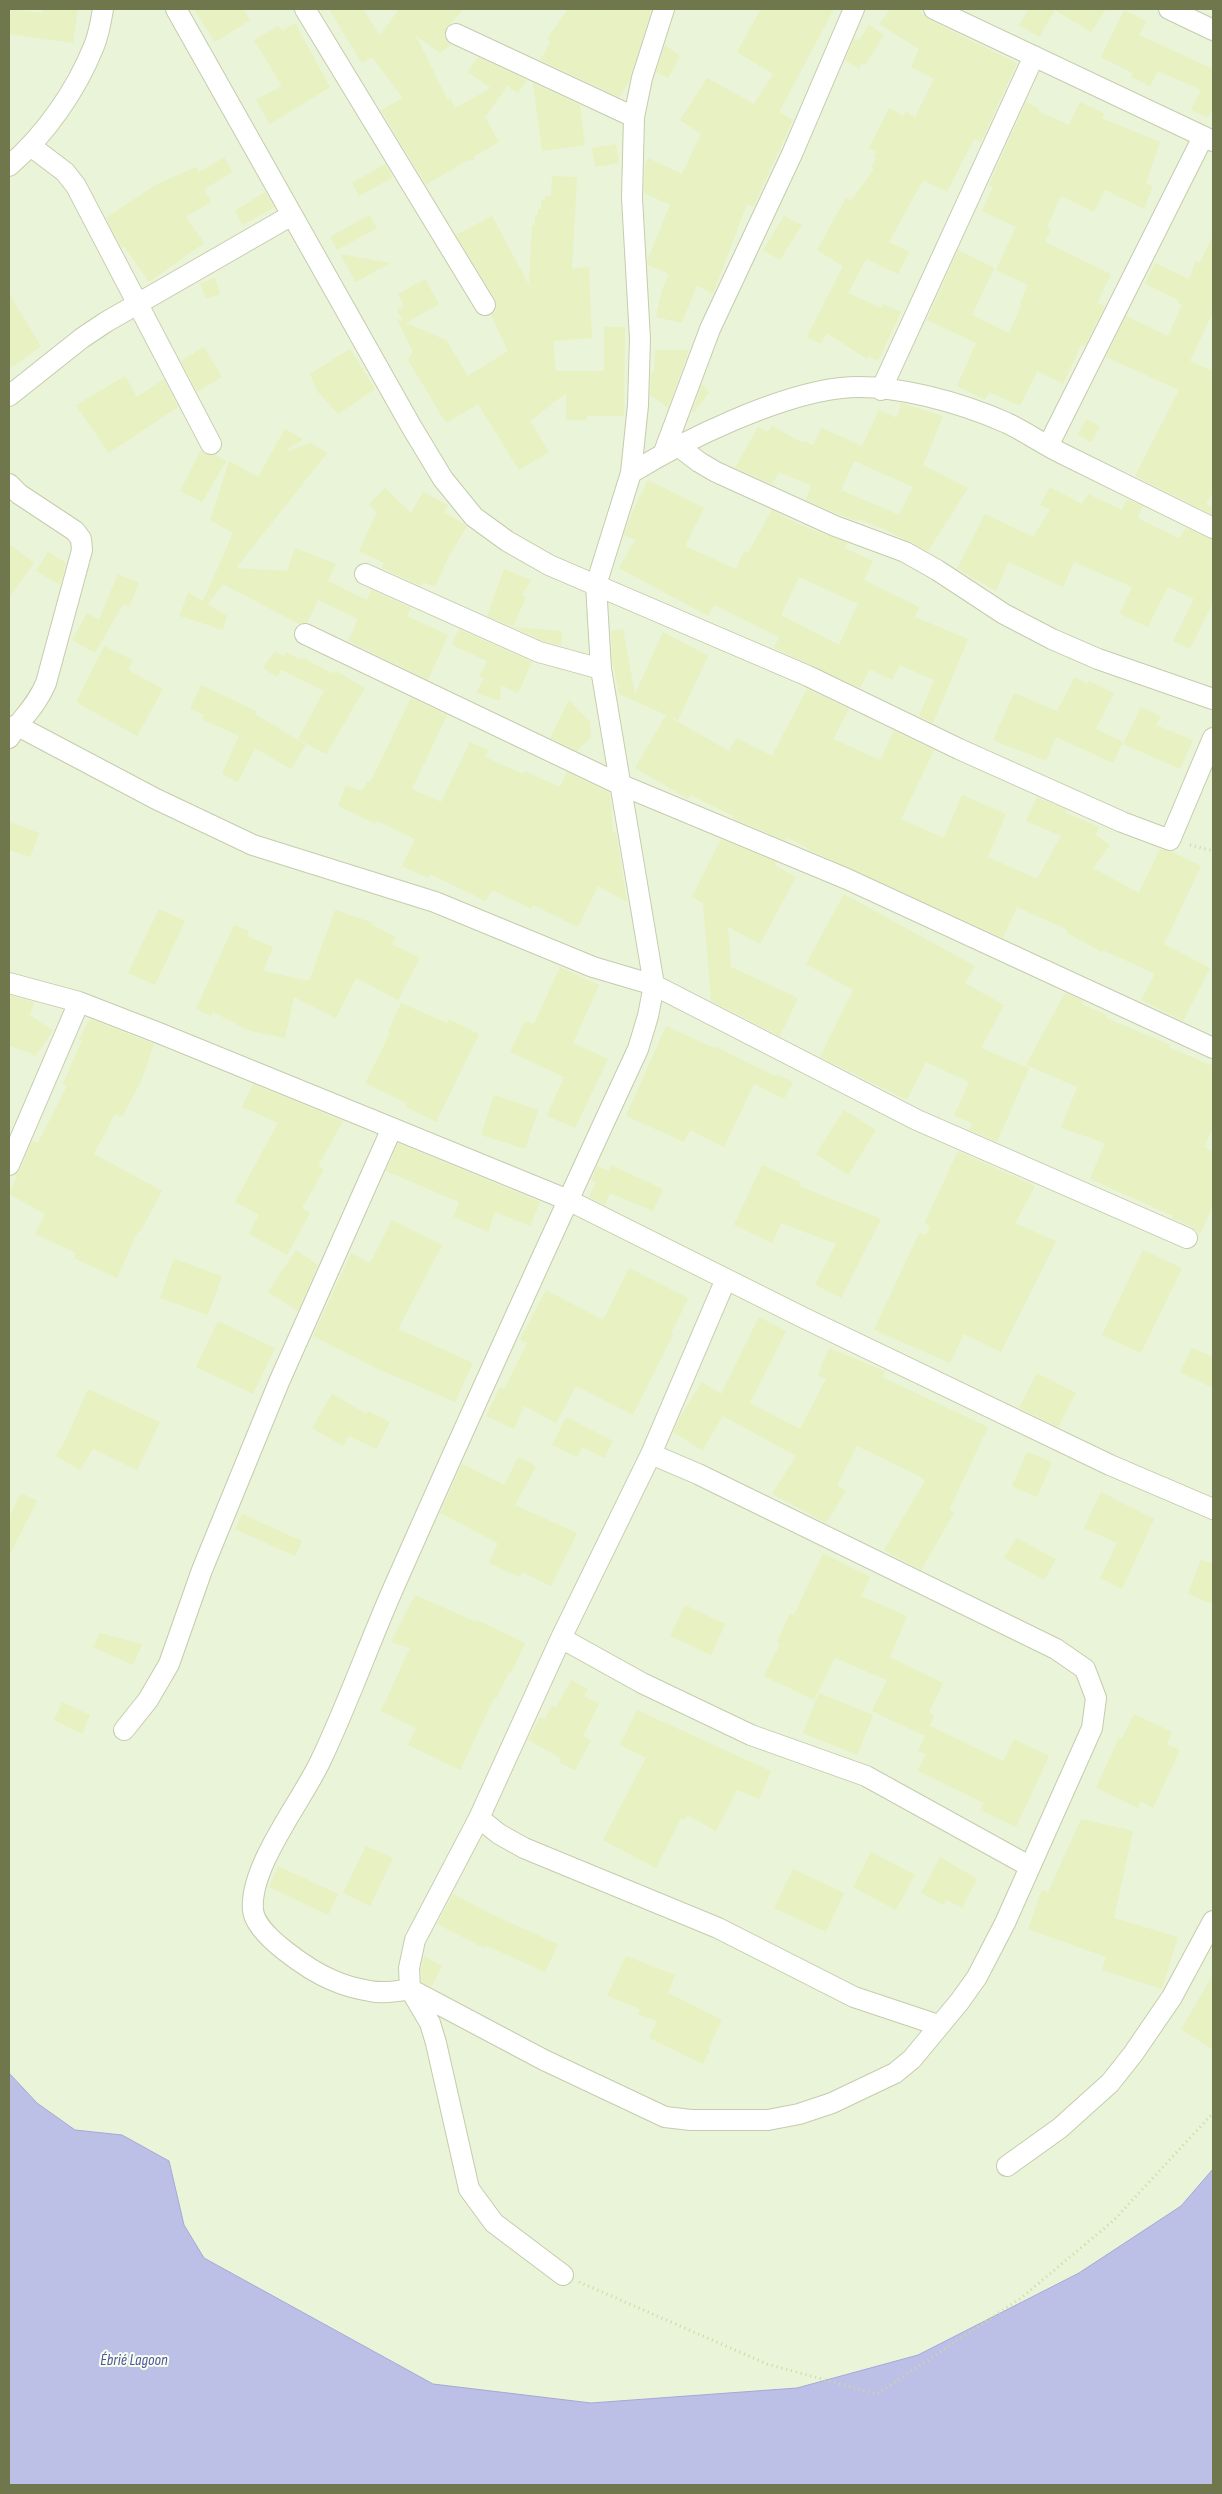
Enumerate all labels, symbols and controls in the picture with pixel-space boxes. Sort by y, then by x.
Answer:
water label: Ébrié Lagoon [100,2351,168,2371]

